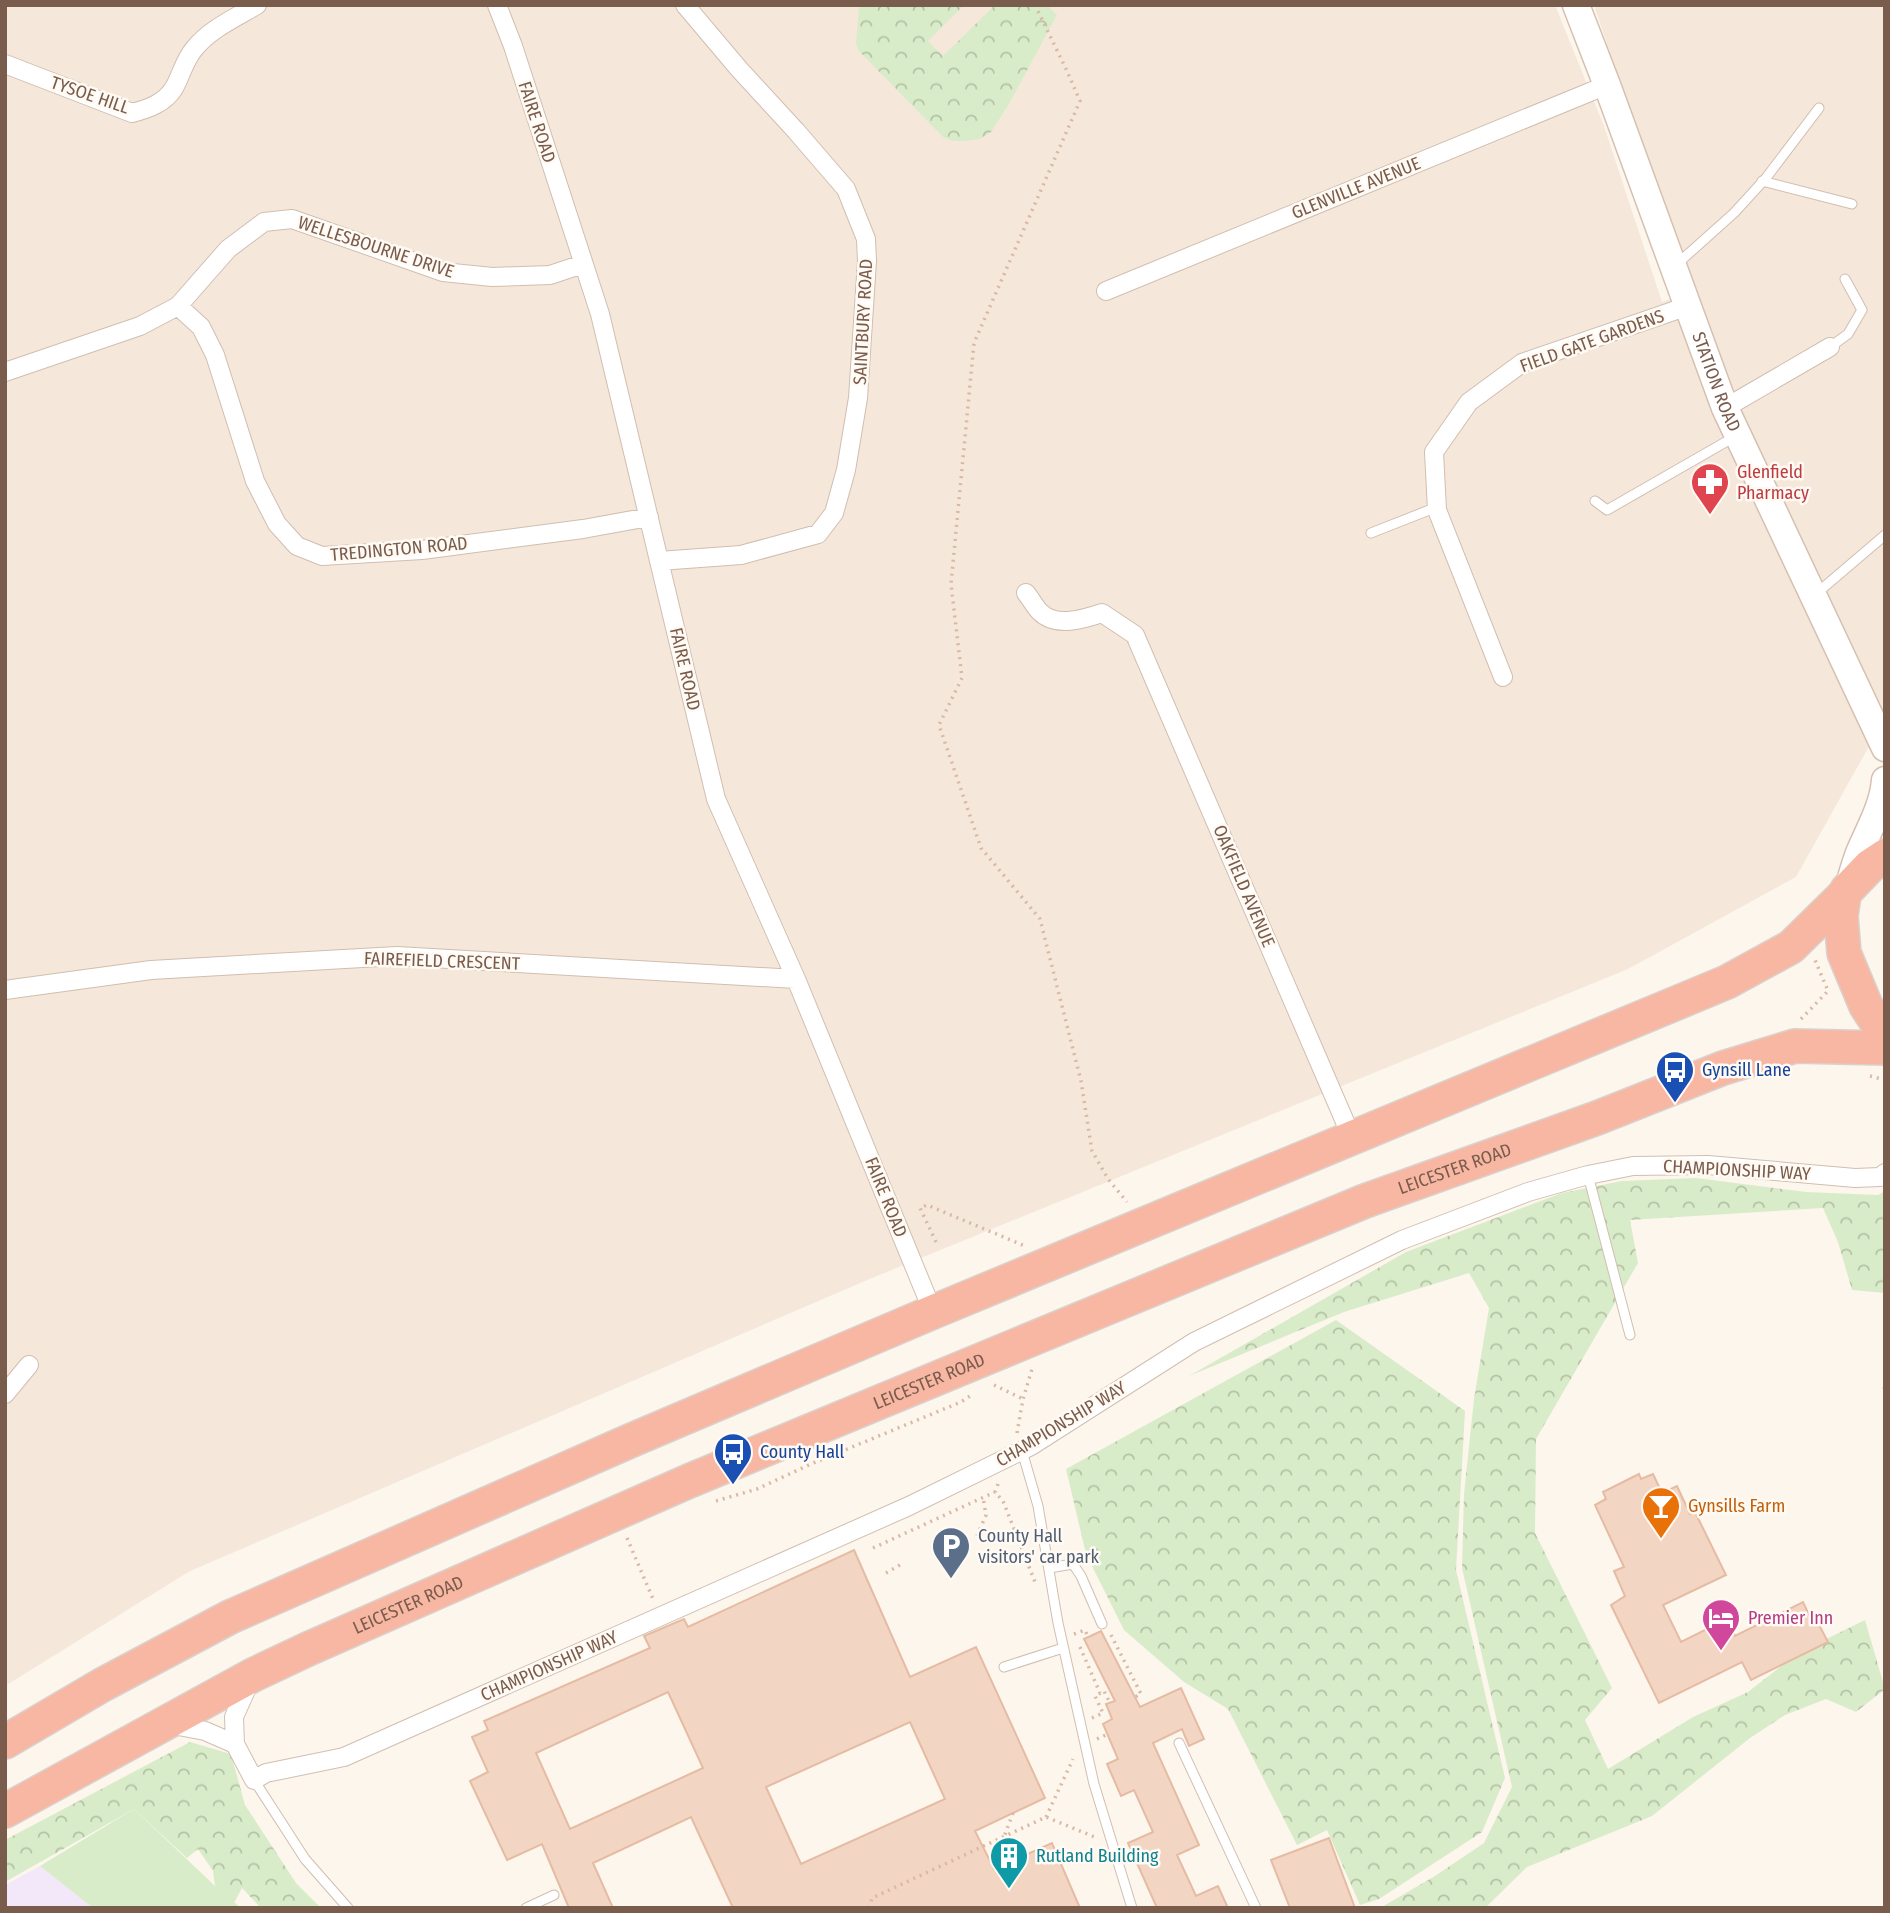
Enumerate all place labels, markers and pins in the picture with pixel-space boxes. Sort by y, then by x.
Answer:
pharmacy icon: Glenfield Pharmacy [1689,461,1731,516]
place label: Glenfield Pharmacy [1737,461,1809,504]
bus stop icon: Gynsill Lane [1654,1049,1696,1104]
place label: Gynsill Lane [1702,1059,1791,1081]
bus stop icon: County Hall [712,1431,754,1486]
place label: County Hall [760,1441,845,1463]
bar icon: Gynsills Farm [1640,1485,1682,1540]
place label: Gynsills Farm [1688,1495,1785,1517]
parking icon: County Hall visitors' car park [930,1525,972,1580]
place label: County Hall visitors' car park [978,1525,1100,1568]
hotel icon: Premier Inn [1700,1597,1742,1652]
place label: Premier Inn [1748,1607,1833,1629]
building icon: Rutland Building [988,1835,1030,1890]
place label: Rutland Building [1036,1845,1159,1867]

